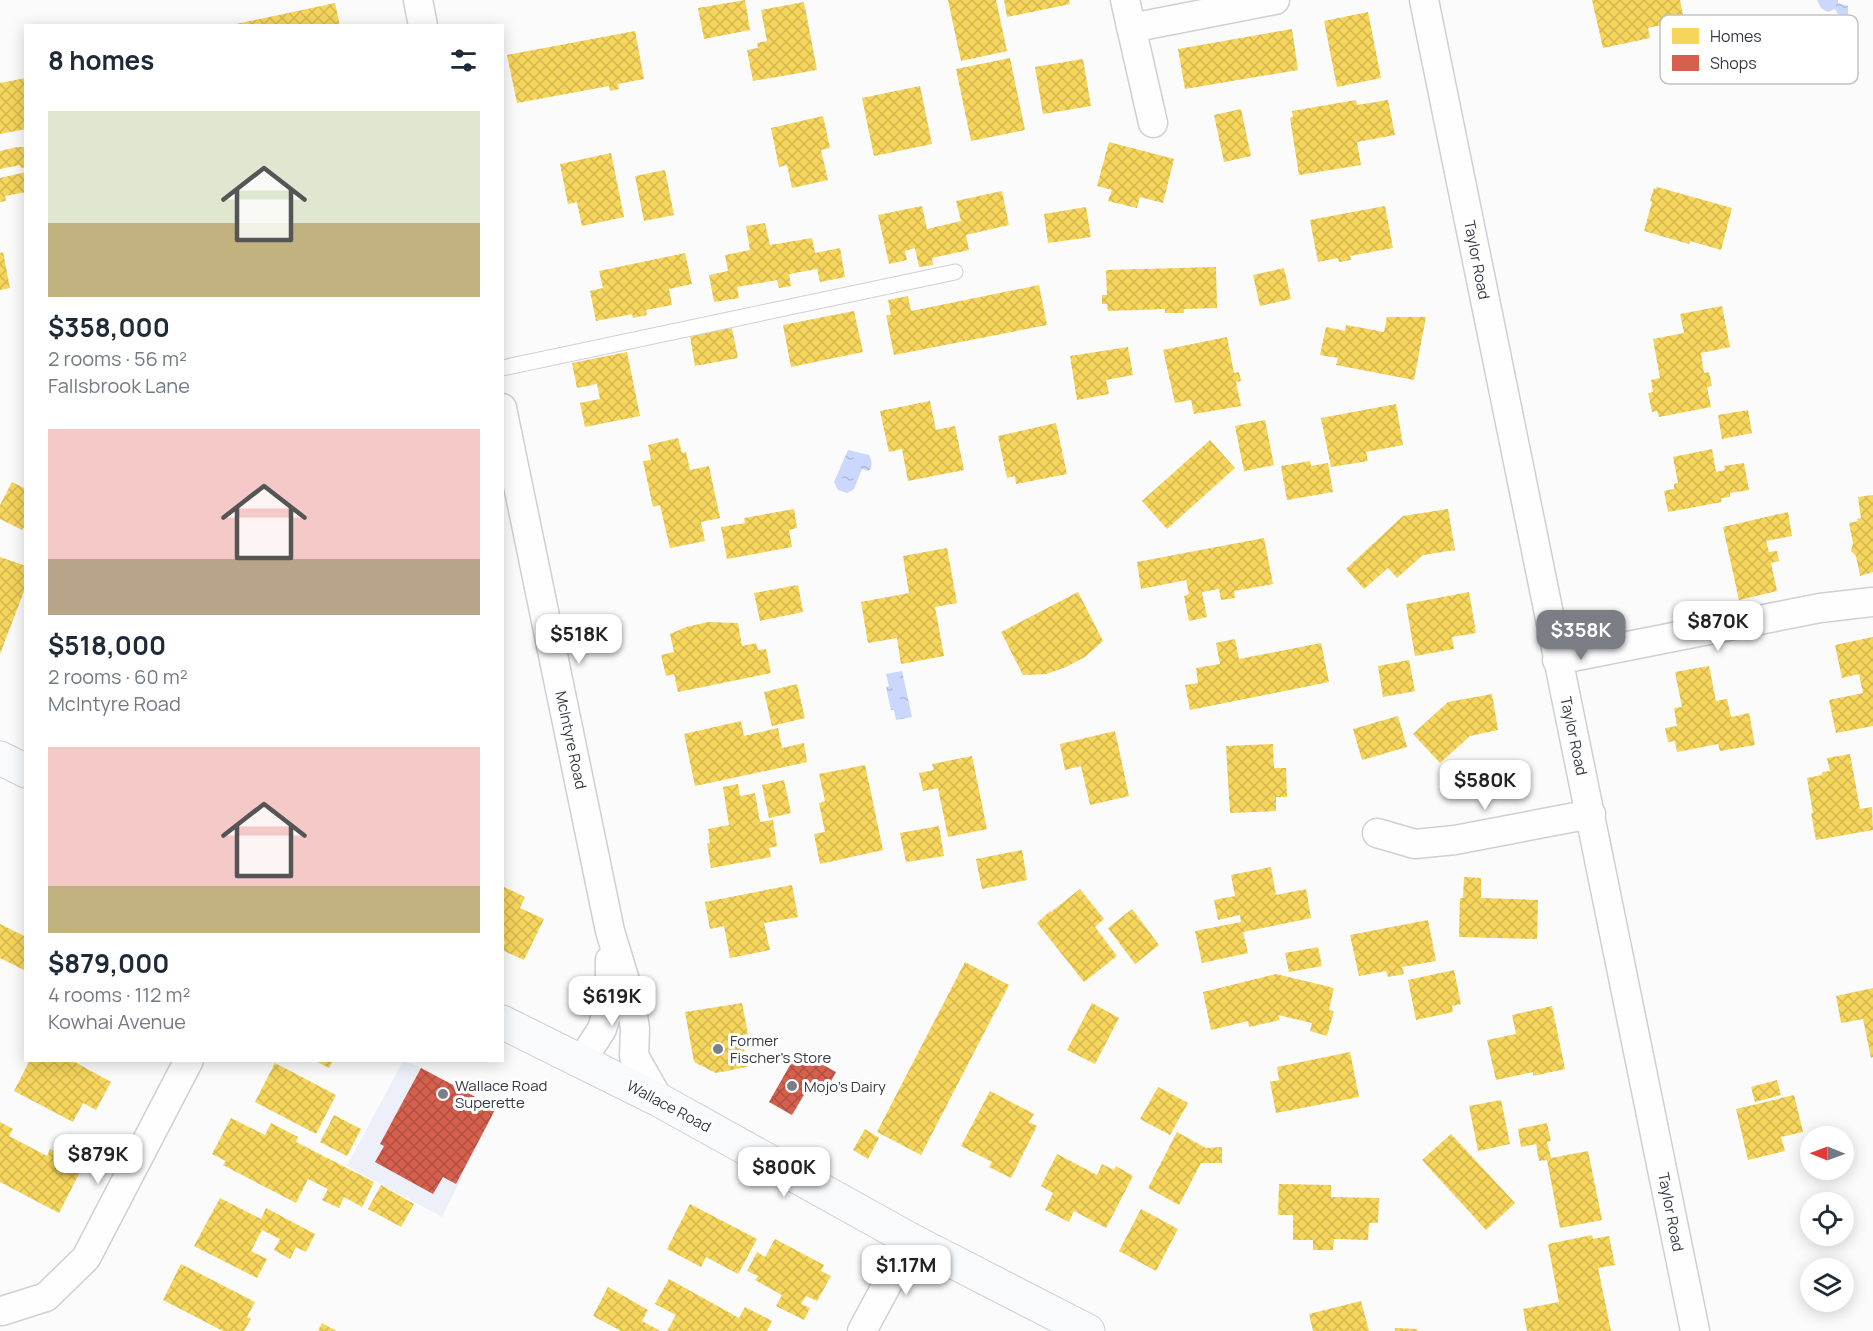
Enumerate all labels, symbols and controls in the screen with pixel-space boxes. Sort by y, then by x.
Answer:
legend [1660,15,1858,84]
text: Homes [1710,25,1762,47]
text: 8 homes [48,42,154,78]
icon: filters [447,44,480,77]
text: Shops [1710,52,1757,74]
icon: home [210,150,318,258]
street label: Taylor Road [1459,219,1495,301]
text: $358,000 [48,309,170,345]
text: 2 rooms · 56 m² [48,345,187,372]
text: Fallsbrook Lane [48,372,190,399]
icon: home [210,468,318,576]
pin: $870K [1676,601,1760,652]
text: $870K [1687,607,1749,634]
pin: $358K [1539,610,1623,661]
pin: $518K [537,614,621,665]
text: $358K [1550,616,1612,643]
text: $518K [550,620,608,647]
text: $518,000 [48,627,166,663]
text: 2 rooms · 60 m² [48,663,188,690]
street label: McIntyre Road [550,689,592,791]
text: McIntyre Road [48,690,181,717]
street label: Taylor Road [1555,695,1593,777]
pin: $580K [1443,760,1527,811]
text: $580K [1454,766,1516,793]
icon: home [210,786,318,894]
text: $879,000 [48,945,169,981]
pin: $619K [570,976,654,1027]
text: 4 rooms · 112 m² [48,981,190,1008]
text: $619K [583,982,641,1009]
text: Kowhai Avenue [48,1008,186,1035]
place label: Former Fischer's Store [730,1030,831,1068]
marker: Former Fischer's Store [711,1042,725,1056]
place label: Wallace Road Superette [455,1075,547,1113]
street label: Wallace Road [623,1075,715,1137]
place label: Mojo's Dairy [804,1076,886,1097]
marker: Mojo's Dairy [785,1079,799,1093]
marker: Wallace Road Superette [436,1087,450,1101]
north arrow [1800,1126,1854,1180]
map controls [1800,1126,1854,1312]
pin: $879K [56,1134,140,1185]
text: $879K [68,1140,128,1167]
pin: $800K [742,1147,826,1198]
text: $800K [752,1153,816,1180]
street label: Taylor Road [1653,1171,1689,1253]
button: locate [1800,1192,1854,1246]
pin: $1.17M [857,1245,955,1296]
text: $1.17M [876,1251,936,1278]
button: layers [1800,1258,1854,1312]

